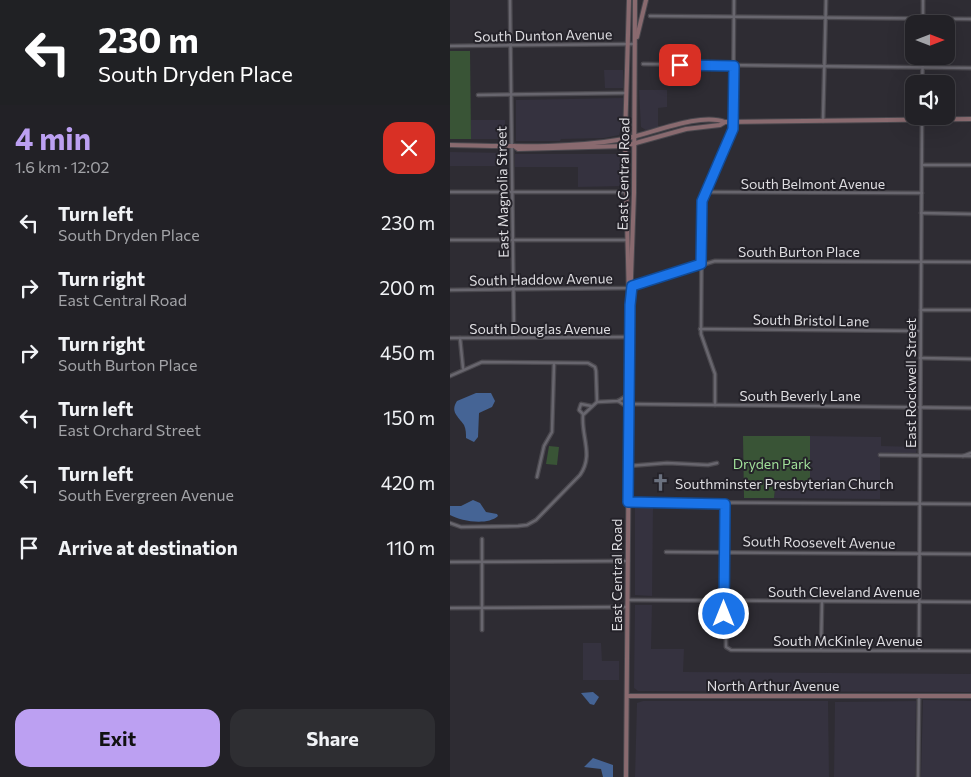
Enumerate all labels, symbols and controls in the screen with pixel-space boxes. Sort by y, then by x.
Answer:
north arrow [905,15,955,65]
map controls [905,15,955,125]
text: 230 m [98,17,199,60]
icon: left [15,20,80,85]
street label: South Dunton Avenue [474,25,612,45]
pin [659,44,701,86]
icon: arrive [666,51,694,79]
text: South Dryden Place [98,60,293,87]
button: sound [905,75,955,125]
street label: East Central Road [614,117,632,231]
text: 4 min [15,119,91,156]
button: close [383,122,435,174]
street label: East Magnolia Street [492,126,512,258]
text: 1.6 km · 12:02 [15,157,109,176]
street label: South Belmont Avenue [741,175,885,192]
text: Turn left [58,202,133,225]
icon: left [15,209,43,237]
text: 230 m [381,211,435,234]
text: South Dryden Place [58,225,200,244]
street label: South Burton Place [738,243,860,260]
text: Turn right [58,267,145,290]
street label: South Haddow Avenue [469,269,613,289]
icon: right [15,274,43,302]
text: 200 m [380,276,435,299]
text: East Central Road [58,290,187,309]
street label: South Bristol Lane [753,310,869,330]
street label: East Rockwell Street [902,318,919,448]
street label: South Douglas Avenue [469,320,611,337]
text: Turn right [58,332,145,355]
icon: right [15,339,43,367]
text: 450 m [380,341,435,364]
text: South Burton Place [58,355,197,374]
street label: South Beverly Lane [739,387,861,404]
text: Turn left [58,397,133,420]
icon: left [15,404,43,432]
text: 150 m [383,406,435,429]
text: East Orchard Street [58,420,201,439]
park label: Dryden Park [733,455,812,472]
text: Turn left [58,462,133,485]
icon: left [15,469,43,497]
text: 420 m [381,471,435,494]
church icon: Southminster Presbyterian Church [651,473,671,493]
place label: Southminster Presbyterian Church [675,475,894,492]
text: South Evergreen Avenue [58,485,234,504]
street label: East Central Road [608,519,625,631]
street label: South Roosevelt Avenue [742,532,896,552]
icon: arrive [15,534,43,562]
text: Arrive at destination [58,536,238,559]
text: 110 m [386,536,435,559]
street label: South Cleveland Avenue [768,583,920,600]
position arrow [697,587,749,639]
street label: South McKinley Avenue [773,632,923,649]
street label: North Arthur Avenue [707,677,839,694]
button: Exit [15,709,220,767]
button: Share [230,709,435,767]

